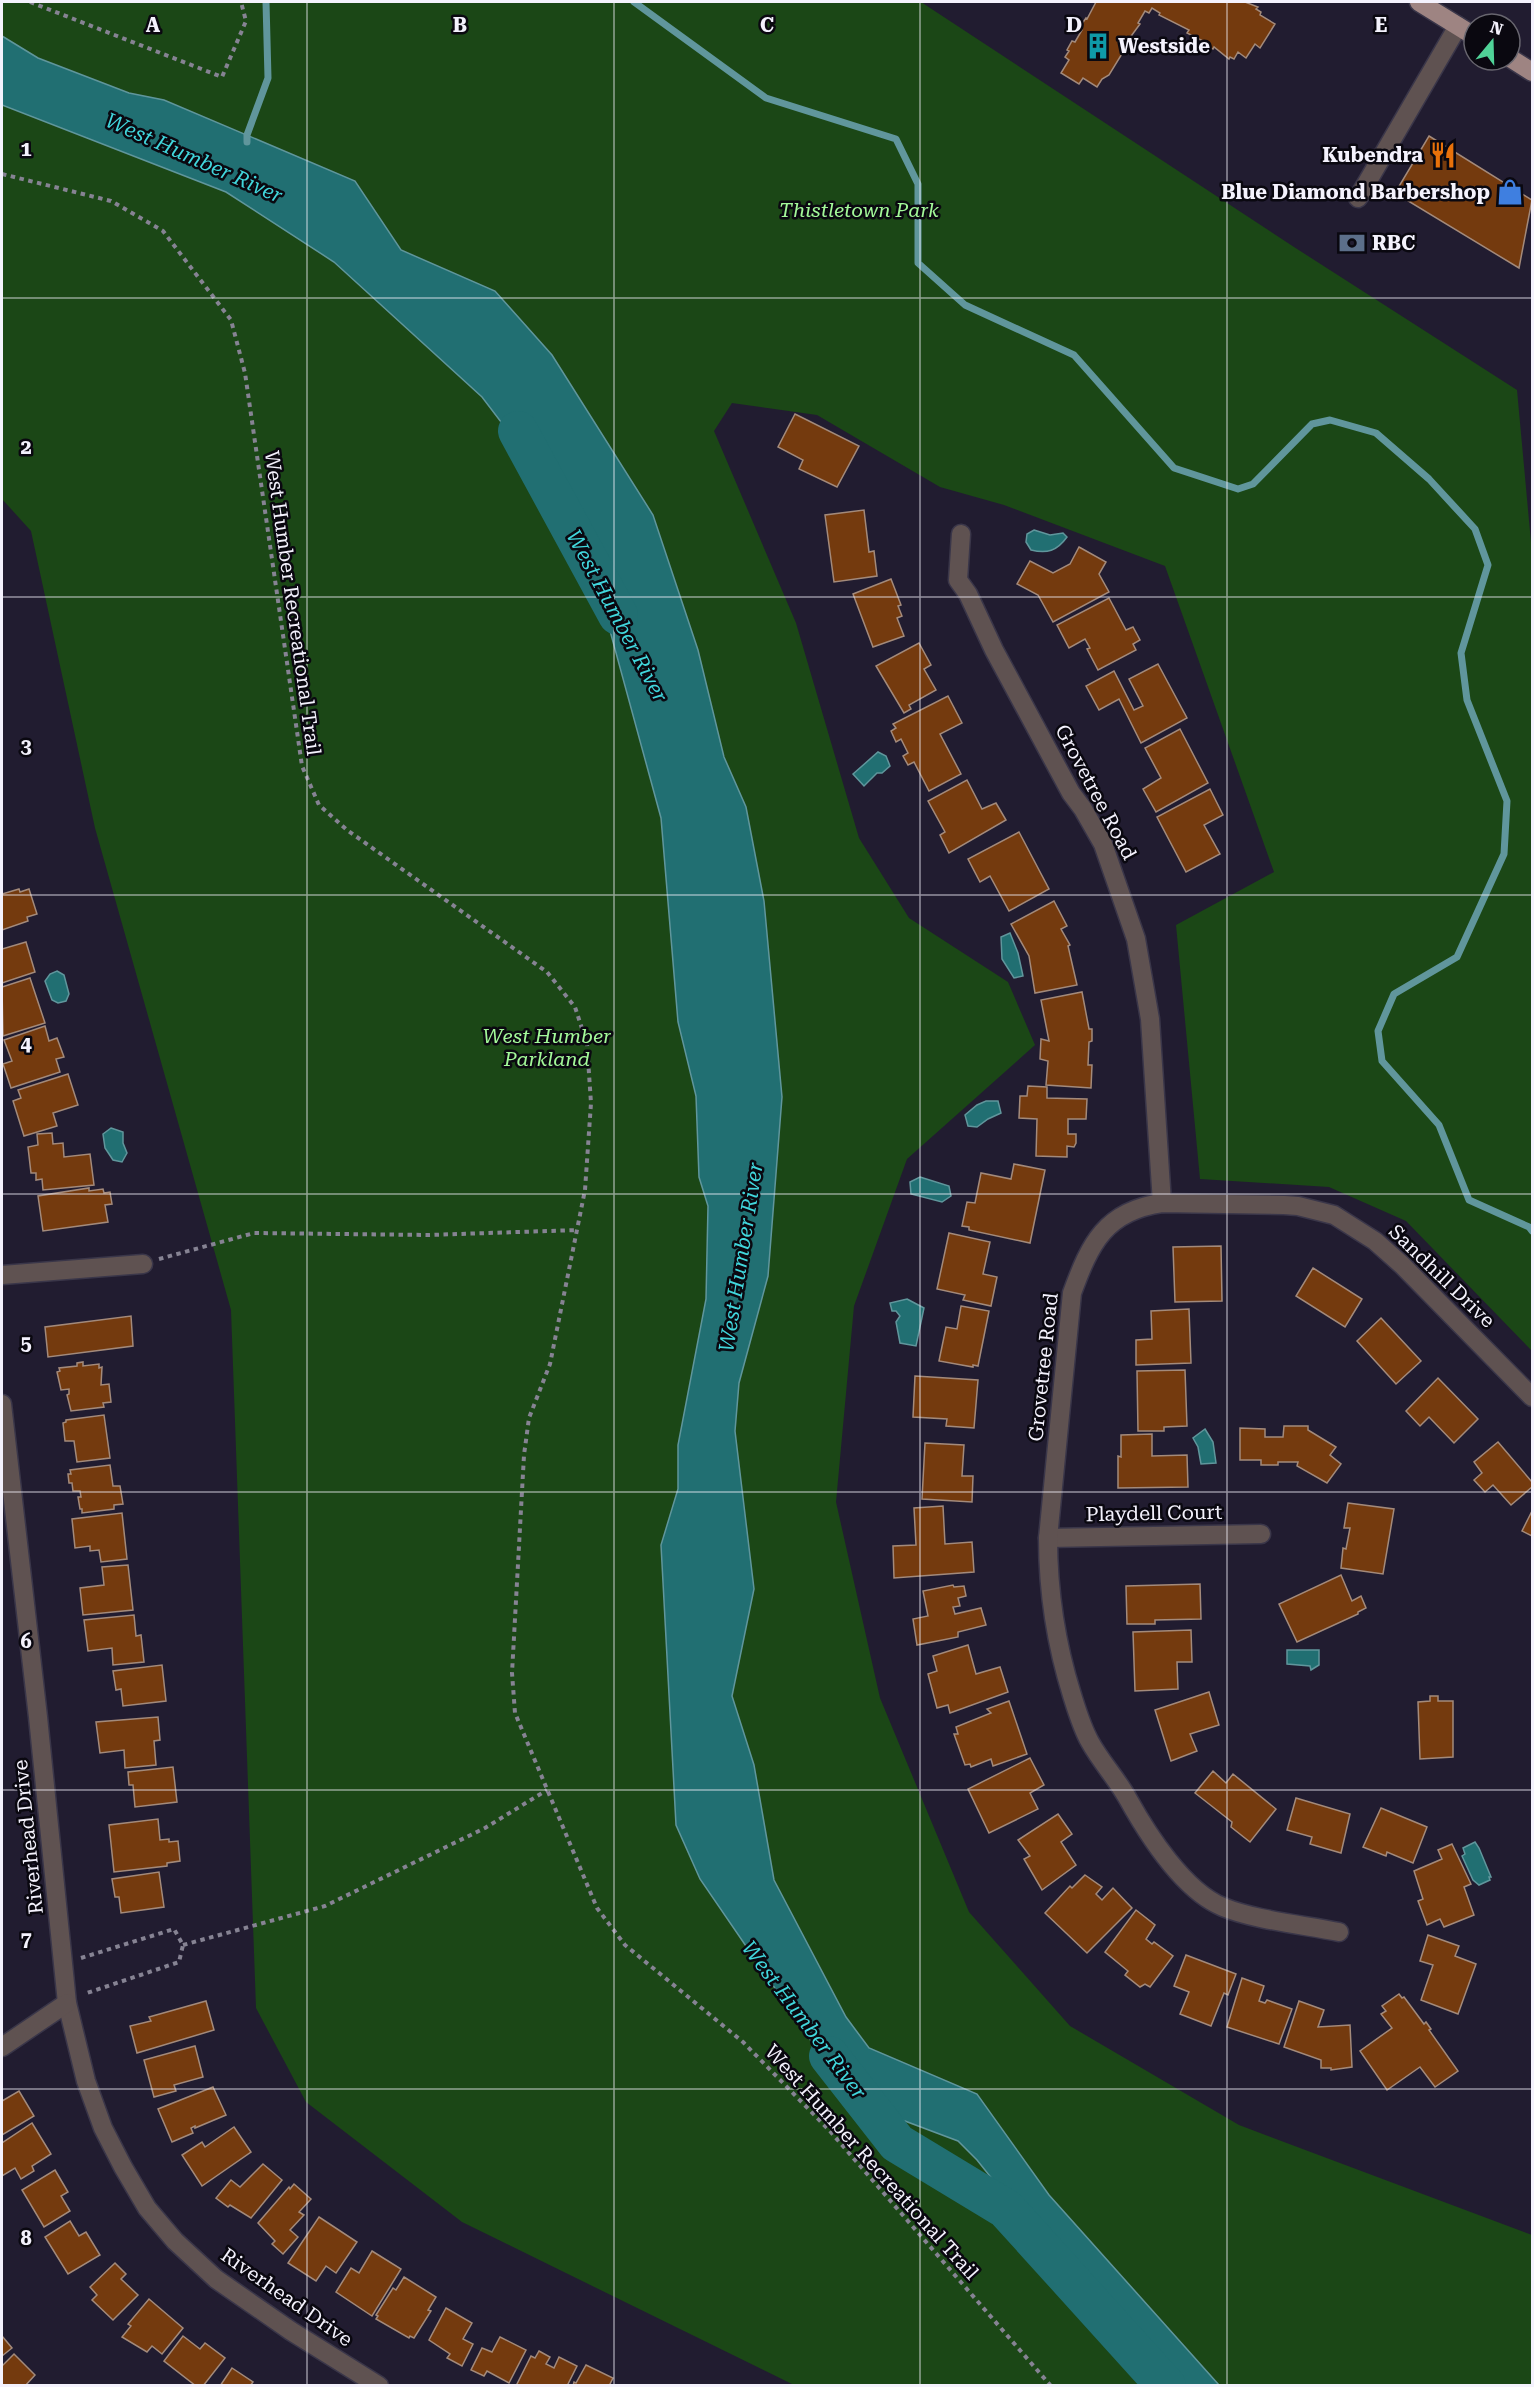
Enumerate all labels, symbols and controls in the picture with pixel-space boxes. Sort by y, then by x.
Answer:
north arrow [1462,12,1522,72]
text: A [146,13,161,37]
text: B [453,13,467,37]
text: C [760,13,774,37]
text: D [1066,13,1082,37]
text: E [1375,13,1388,37]
text: N [1488,17,1506,39]
building icon: Westside [1083,31,1113,61]
place label: Westside [1118,34,1210,58]
water label: West Humber River [102,108,287,208]
text: 1 [20,137,32,161]
restaurant icon: Kubendra [1428,140,1458,170]
place label: Kubendra [1322,143,1423,167]
shop icon: Blue Diamond Barbershop [1495,177,1525,207]
place label: Blue Diamond Barbershop [1221,180,1490,204]
park label: Thistletown Park [779,198,939,222]
bank icon: RBC [1337,228,1367,258]
place label: RBC [1372,231,1415,255]
text: 2 [20,435,32,459]
street label: West Humber Recreational Trail [260,449,326,757]
water label: West Humber River [561,526,673,706]
street label: Grovetree Road [1050,720,1142,864]
text: 3 [20,734,32,758]
park label: West Humber Parkland [483,1024,612,1071]
text: 4 [20,1032,32,1056]
water label: West Humber River [714,1160,768,1353]
street label: Sandhill Drive [1384,1219,1500,1333]
street label: Grovetree Road [1023,1291,1063,1443]
text: 5 [20,1331,32,1355]
street label: Playdell Court [1085,1500,1223,1526]
text: 6 [20,1629,32,1653]
street label: Riverhead Drive [8,1759,48,1915]
text: 7 [20,1927,32,1951]
water label: West Humber River [737,1936,871,2104]
street label: West Humber Recreational Trail [760,2040,984,2284]
text: 8 [20,2226,32,2250]
street label: Riverhead Drive [217,2243,357,2351]

